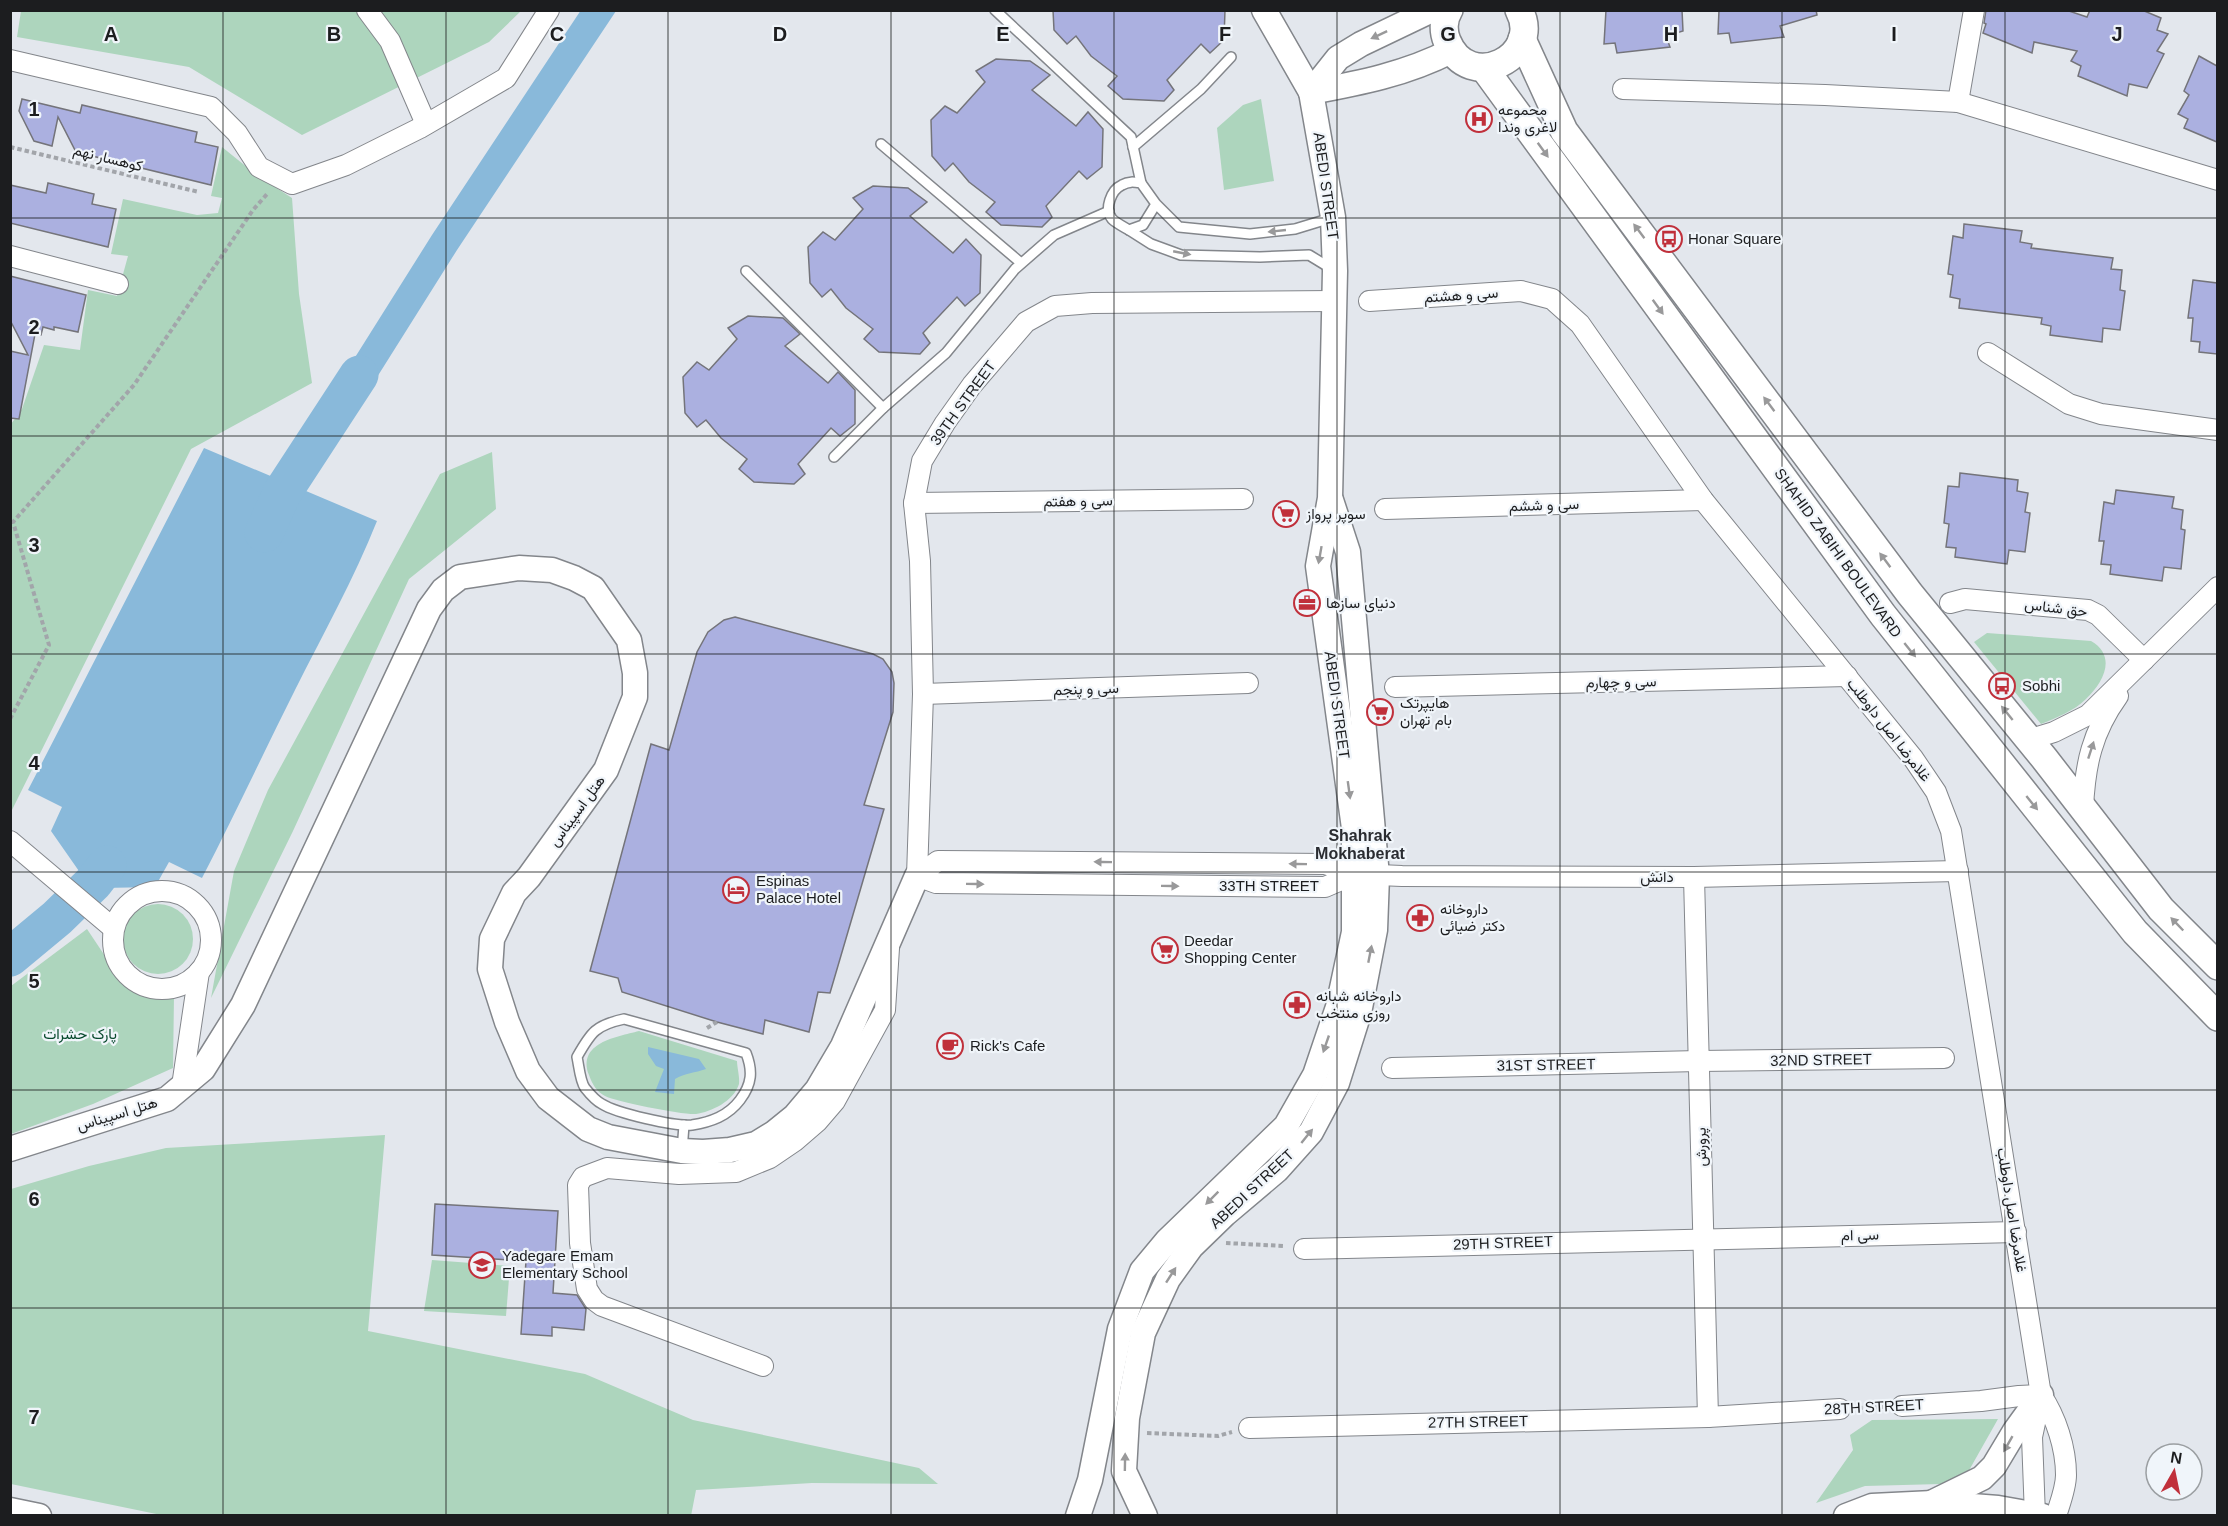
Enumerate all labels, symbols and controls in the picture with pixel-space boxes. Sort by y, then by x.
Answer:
text: A [104,23,118,45]
text: B [327,23,341,45]
text: C [550,23,564,45]
text: D [773,23,787,45]
text: E [996,23,1010,45]
text: F [1219,23,1231,45]
text: G [1440,23,1456,45]
text: H [1664,23,1678,45]
text: I [1891,23,1897,45]
text: J [2111,23,2123,45]
one-way arrow [1370,30,1388,40]
text: 1 [28,98,40,120]
place label: محموعه لاغری وندا [1498,101,1557,137]
hospital icon: محموعه لاغری وندا [1464,104,1494,134]
street label: ABEDI STREET [1311,131,1342,241]
street label: کوهسار نهم [71,141,145,176]
one-way arrow [1537,141,1549,157]
one-way arrow [1634,224,1646,239]
bus stop icon: Honar Square [1654,224,1684,254]
one-way arrow [1267,226,1286,236]
place label: Honar Square [1688,230,1781,247]
one-way arrow [1172,249,1191,258]
street label: سی و هشتم [1423,283,1499,308]
one-way arrow [1652,299,1664,315]
text: 2 [28,316,40,338]
street label: 39TH STREET [926,357,999,448]
one-way arrow [1763,397,1775,412]
street label: SHAHID ZABIHI BOULEVARD [1771,465,1906,641]
street label: سی و هفتم [1043,491,1113,512]
street label: سی و ششم [1508,495,1580,516]
supermarket icon: سوپر پرواز [1271,499,1301,529]
place label: سوپر پرواز [1305,505,1366,524]
text: 3 [28,534,40,556]
one-way arrow [1315,546,1324,565]
one-way arrow [1880,553,1892,568]
office icon: دنیای سازها [1292,588,1322,618]
place label: دنیای سازها [1326,594,1396,613]
street label: حق شناس [2023,595,2088,622]
one-way arrow [1904,643,1916,658]
street label: ABEDI STREET [1322,650,1353,760]
bus stop icon: Sobhi [1987,671,2017,701]
street label: سی و چهارم [1585,672,1657,693]
street label: غلامرضا اصل داوطلب [1843,675,1935,785]
place label: Sobhi [2022,677,2060,694]
street label: سی و پنجم [1053,679,1120,700]
place label: هایپرتک بام تهران [1400,694,1452,730]
supermarket icon: هایپرتک بام تهران [1365,697,1395,727]
one-way arrow [2000,705,2013,721]
one-way arrow [2087,741,2096,759]
text: 4 [28,752,40,774]
street label: هتل اسپیناس [545,772,610,851]
one-way arrow [1344,780,1353,799]
one-way arrow [2025,795,2038,810]
district label: Shahrak Mokhaberat [1315,827,1406,862]
one-way arrow [1094,857,1113,867]
one-way arrow [1289,859,1308,869]
street label: دانش [1640,868,1674,887]
place label: Espinas Palace Hotel [756,872,841,906]
hotel icon: Espinas Palace Hotel [721,875,751,905]
street label: 33TH STREET [1219,877,1319,894]
one-way arrow [965,879,984,888]
one-way arrow [1160,881,1179,890]
place label: داروخانه دکتر ضیائی [1440,900,1505,936]
pharmacy icon: داروخانه دکتر ضیائی [1405,903,1435,933]
one-way arrow [2170,918,2184,932]
place label: Deedar Shopping Center [1184,932,1297,966]
supermarket icon: Deedar Shopping Center [1150,935,1180,965]
one-way arrow [1366,944,1375,963]
text: 5 [28,970,40,992]
place label: داروخانه شبانه روزی منتخب [1316,987,1401,1023]
pharmacy icon: داروخانه شبانه روزی منتخب [1282,990,1312,1020]
park label: پارک حشرات [43,1025,117,1044]
cafe icon: Rick's Cafe [935,1031,965,1061]
one-way arrow [1320,1035,1330,1053]
place label: Rick's Cafe [970,1037,1045,1054]
street label: 32ND STREET [1770,1050,1872,1069]
street label: 31ST STREET [1496,1055,1596,1074]
street label: هتل اسپیناس [74,1093,160,1136]
street label: پرورش [1692,1127,1711,1167]
one-way arrow [1300,1128,1313,1144]
street label: ABEDI STREET [1206,1145,1297,1232]
street label: غلامرضا اصل داوطلب [1993,1146,2031,1274]
text: 6 [28,1188,40,1210]
one-way arrow [1205,1190,1219,1204]
street label: سی ام [1841,1226,1879,1245]
street label: 29TH STREET [1453,1232,1553,1253]
place label: Yadegare Emam Elementary School [502,1247,628,1281]
school or university icon: Yadegare Emam Elementary School [467,1250,497,1280]
one-way arrow [1165,1267,1176,1283]
street label: 28TH STREET [1824,1395,1924,1418]
text: 7 [28,1406,40,1428]
street label: 27TH STREET [1428,1412,1528,1431]
one-way arrow [2003,1435,2013,1452]
north arrow [2144,1442,2204,1502]
text: N [2169,1448,2183,1467]
one-way arrow [1120,1452,1130,1471]

